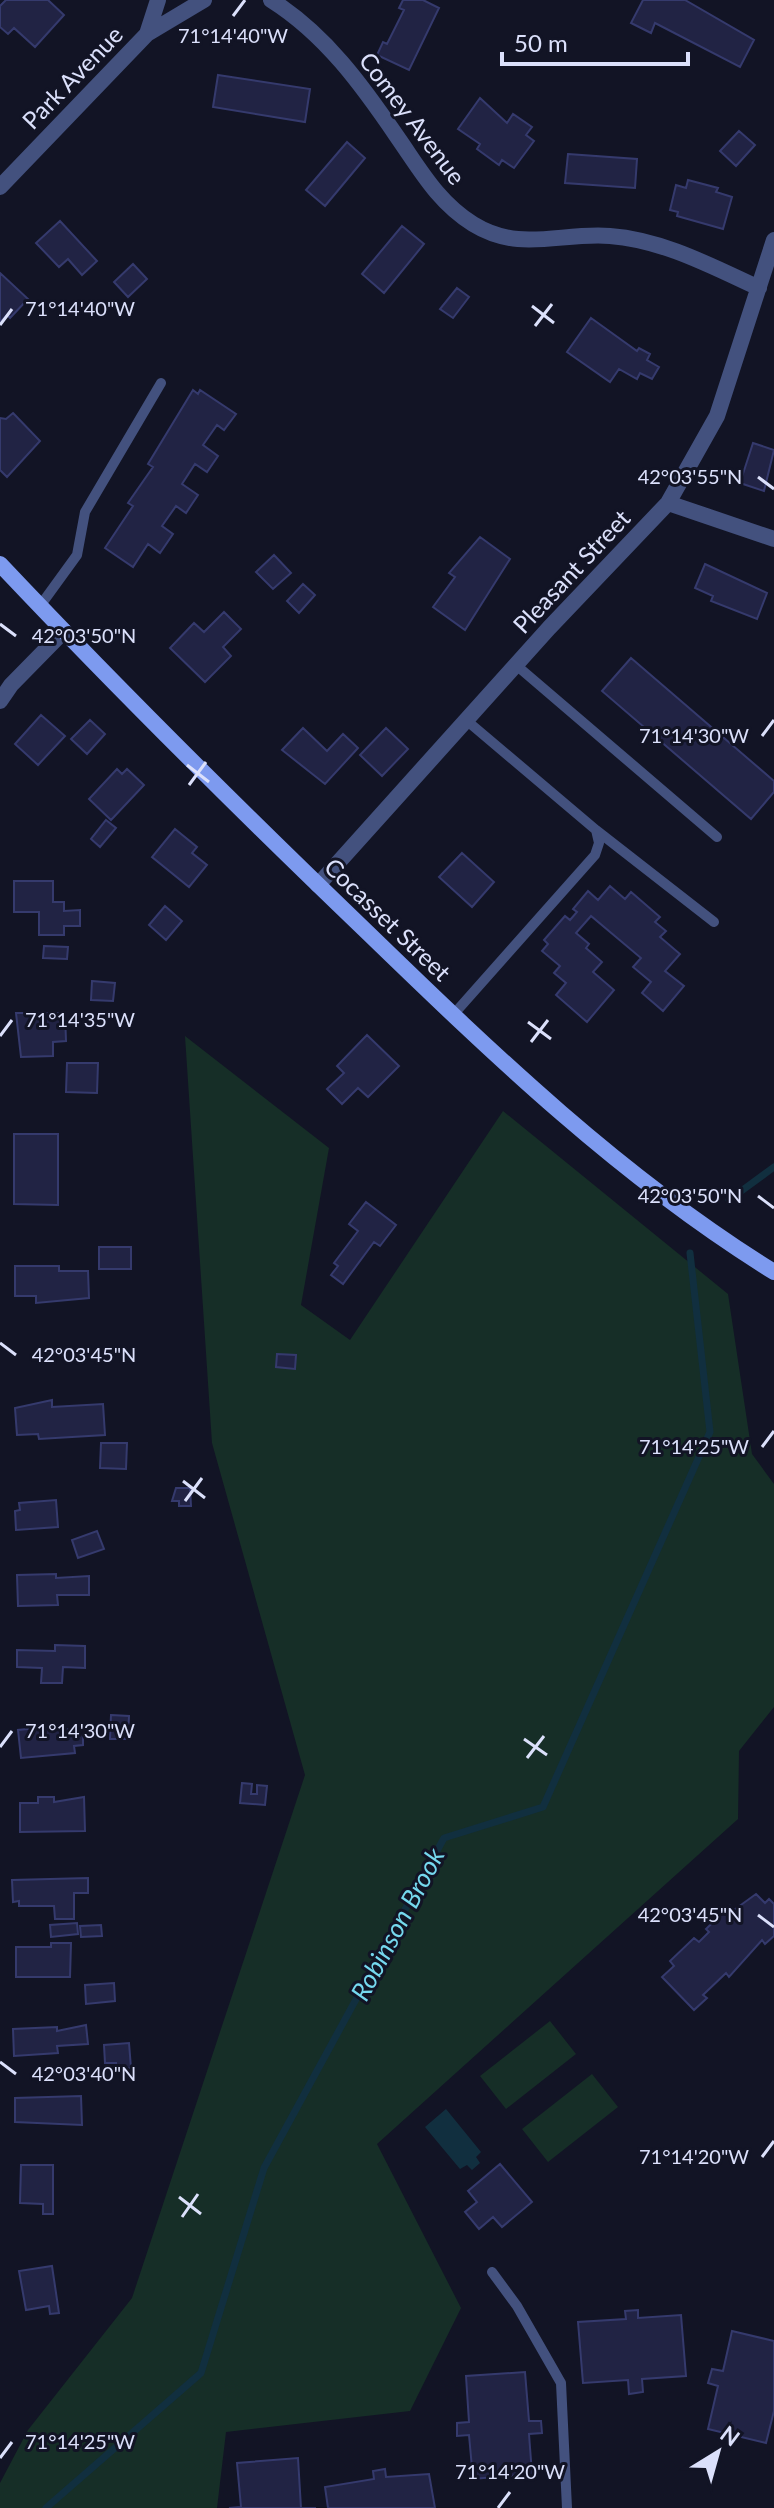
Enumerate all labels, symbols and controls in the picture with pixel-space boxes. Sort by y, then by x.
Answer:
scale bar [502,16,688,66]
street label: Park Avenue [16,20,128,134]
text: 71°14'40"W [178,23,288,47]
text: 50 m [514,28,568,57]
street label: Comey Avenue [354,46,472,190]
text: 71°14'40"W [25,296,135,320]
text: 42°03'55"N [638,464,742,488]
street label: Pleasant Street [506,503,636,639]
text: 42°03'50"N [32,623,136,647]
text: 71°14'30"W [639,723,749,747]
street label: Cocasset Street [319,852,457,987]
text: 71°14'35"W [25,1007,135,1031]
text: 42°03'50"N [638,1183,742,1207]
text: 42°03'45"N [32,1342,136,1366]
text: 71°14'25"W [639,1434,749,1458]
text: 71°14'30"W [25,1718,135,1742]
water label: Robinson Brook [343,1842,451,2006]
text: 42°03'45"N [638,1902,742,1926]
text: 42°03'40"N [32,2061,136,2085]
text: 71°14'20"W [639,2144,749,2168]
north arrow [678,2412,758,2492]
text: N [715,2420,745,2452]
text: 71°14'25"W [25,2429,135,2453]
text: 71°14'20"W [455,2459,565,2483]

